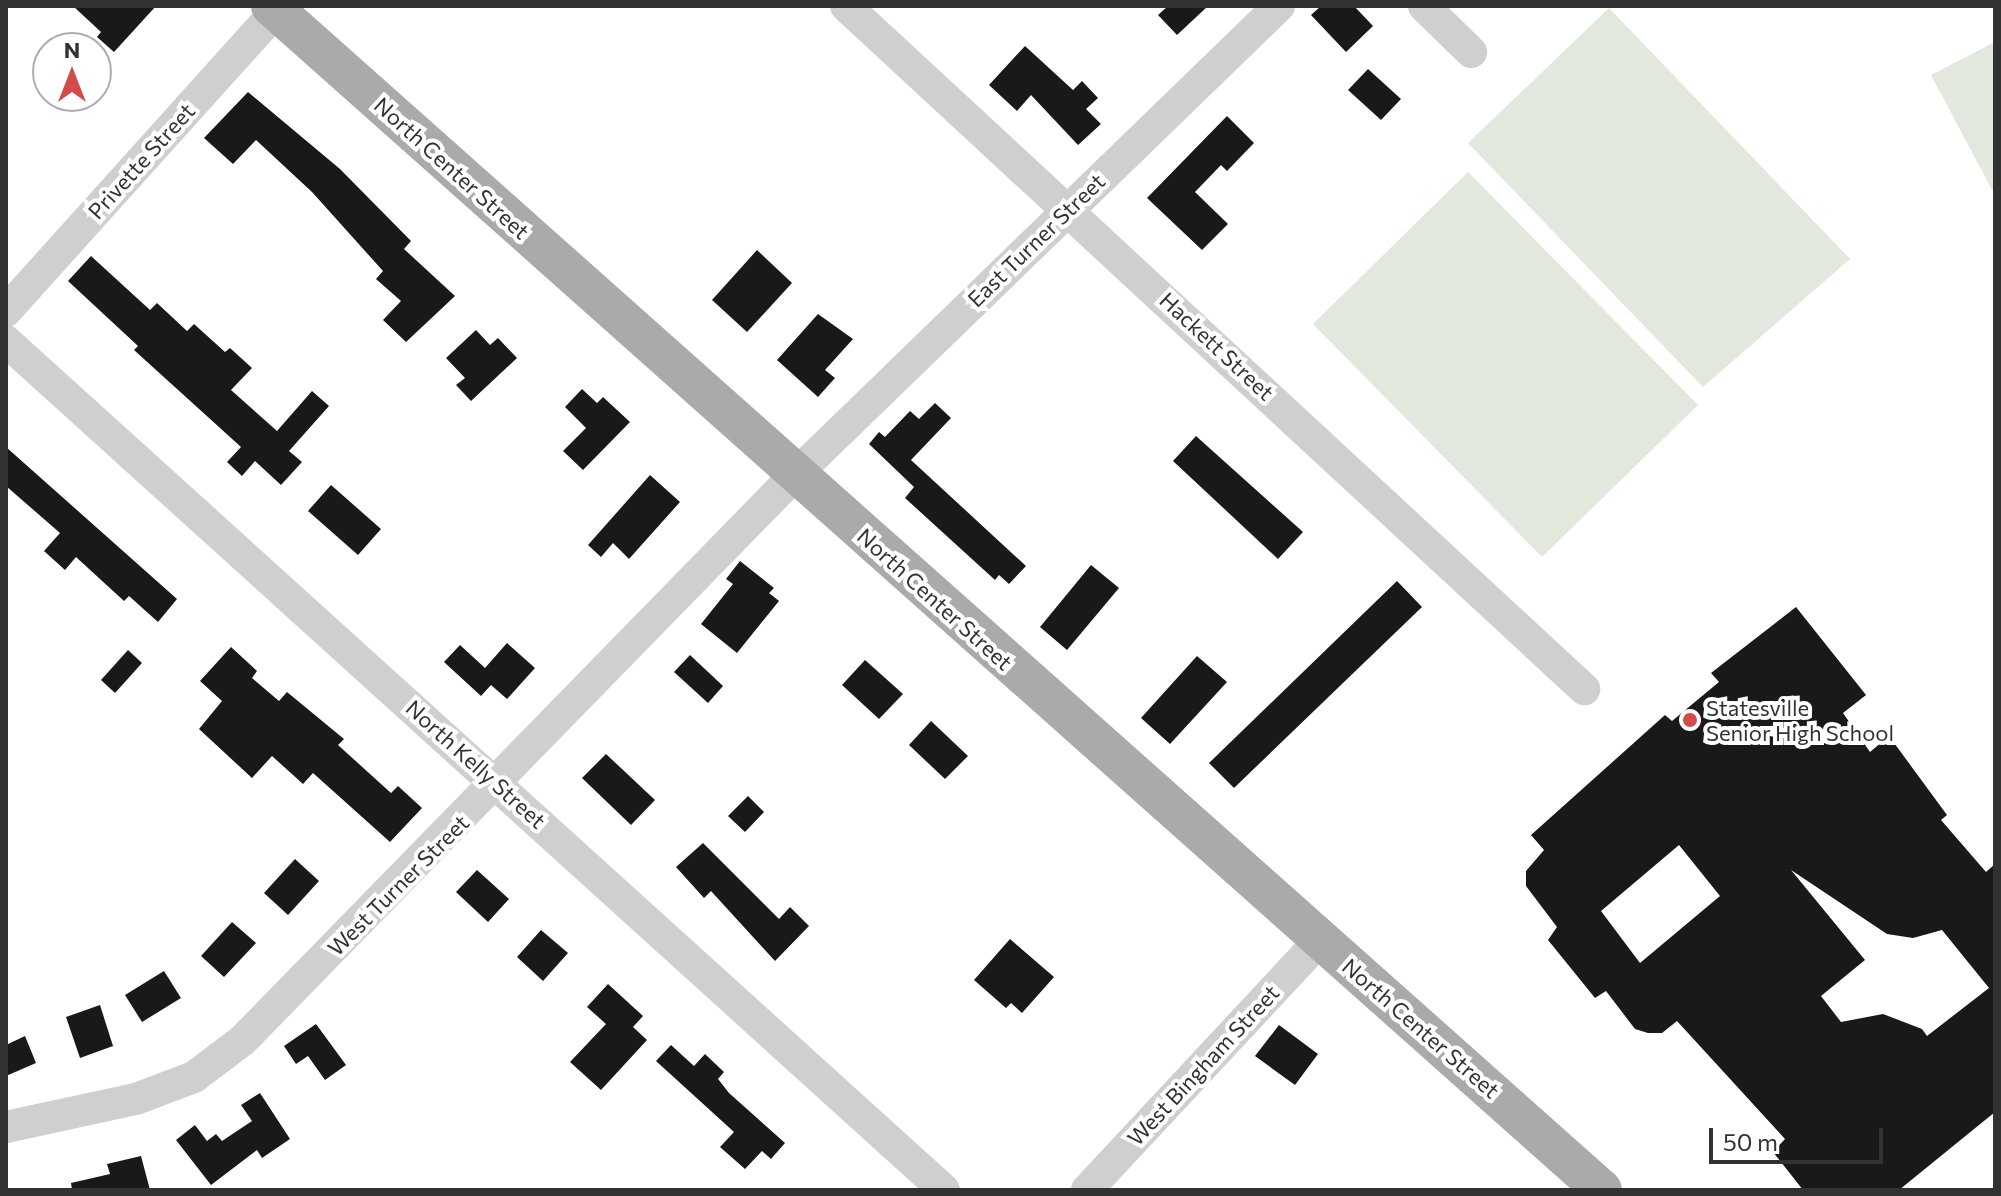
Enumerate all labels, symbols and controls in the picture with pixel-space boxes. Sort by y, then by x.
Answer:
north arrow [32,32,112,112]
text: N [64,36,80,63]
street label: North Center Street [369,92,535,244]
street label: Privette Street [82,98,200,224]
street label: East Turner Street [962,168,1110,312]
street label: Hackett Street [1155,286,1279,406]
street label: North Center Street [852,523,1018,675]
street label: North Kelly Street [401,694,551,834]
place label: Statesville Senior High School [1706,694,1894,746]
marker: Statesville Senior High School [1681,711,1699,729]
street label: West Turner Street [322,809,474,961]
street label: North Center Street [1337,953,1505,1103]
street label: West Bingham Street [1122,979,1284,1151]
scale bar [1713,1112,1887,1162]
text: 50 m [1723,1127,1778,1156]

